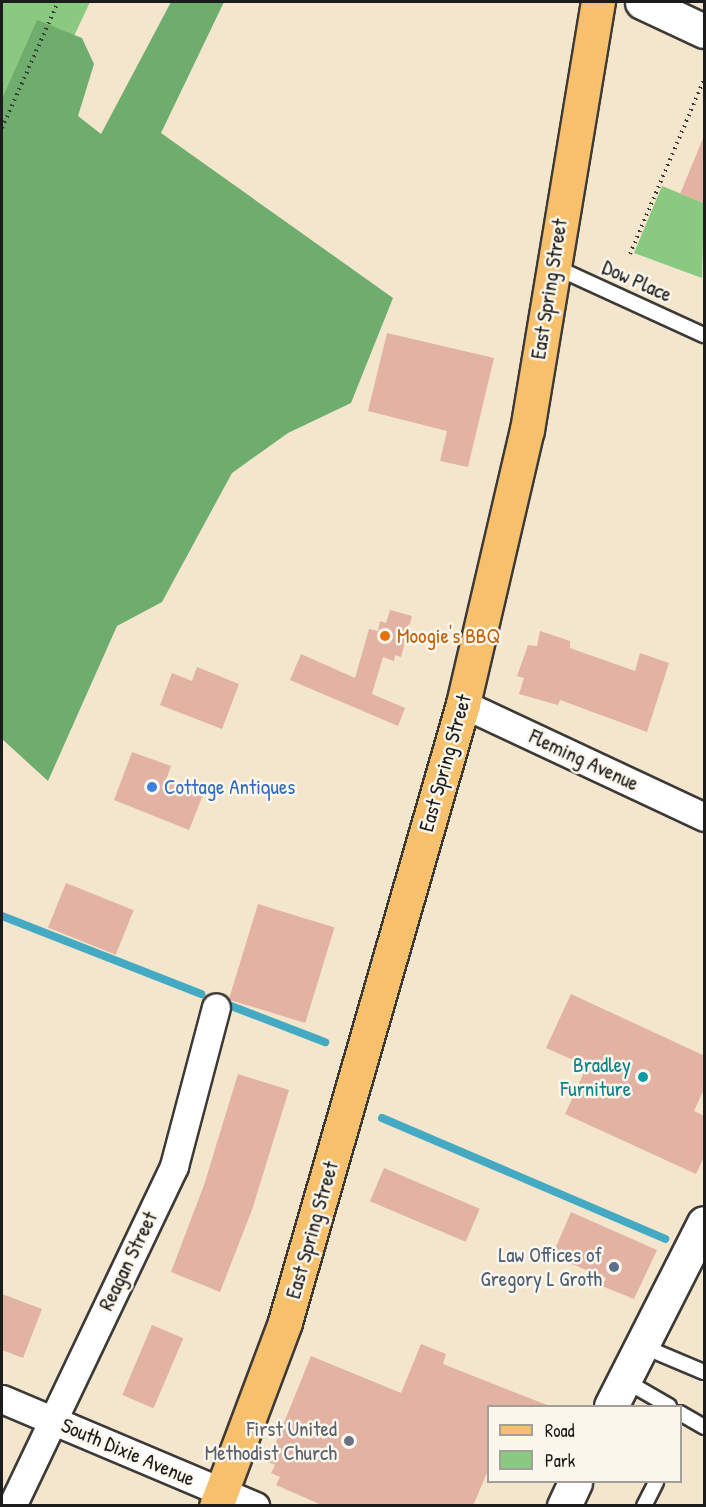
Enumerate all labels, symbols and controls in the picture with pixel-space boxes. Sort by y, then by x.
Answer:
street label: East Spring Street [525,217,573,361]
street label: Dow Place [598,255,676,307]
place label: Moogie's BBQ [397,623,500,649]
marker: Moogie's BBQ [378,629,392,643]
street label: East Spring Street [413,691,477,835]
street label: Fleming Avenue [525,724,643,796]
place label: Cottage Antiques [164,774,295,800]
marker: Cottage Antiques [145,780,159,794]
place label: Bradley Furniture [560,1052,631,1102]
marker: Bradley Furniture [636,1070,650,1084]
street label: East Spring Street [280,1158,344,1302]
street label: Reagan Street [93,1207,163,1315]
place label: Law Offices of Gregory L Groth [481,1242,602,1292]
marker: Law Offices of Gregory L Groth [607,1260,621,1274]
legend [487,1405,682,1483]
street label: South Dixie Avenue [57,1413,199,1491]
place label: First United Methodist Church [205,1416,337,1466]
text: Road [545,1418,575,1443]
marker: First United Methodist Church [342,1434,356,1448]
text: Park [545,1448,575,1473]

